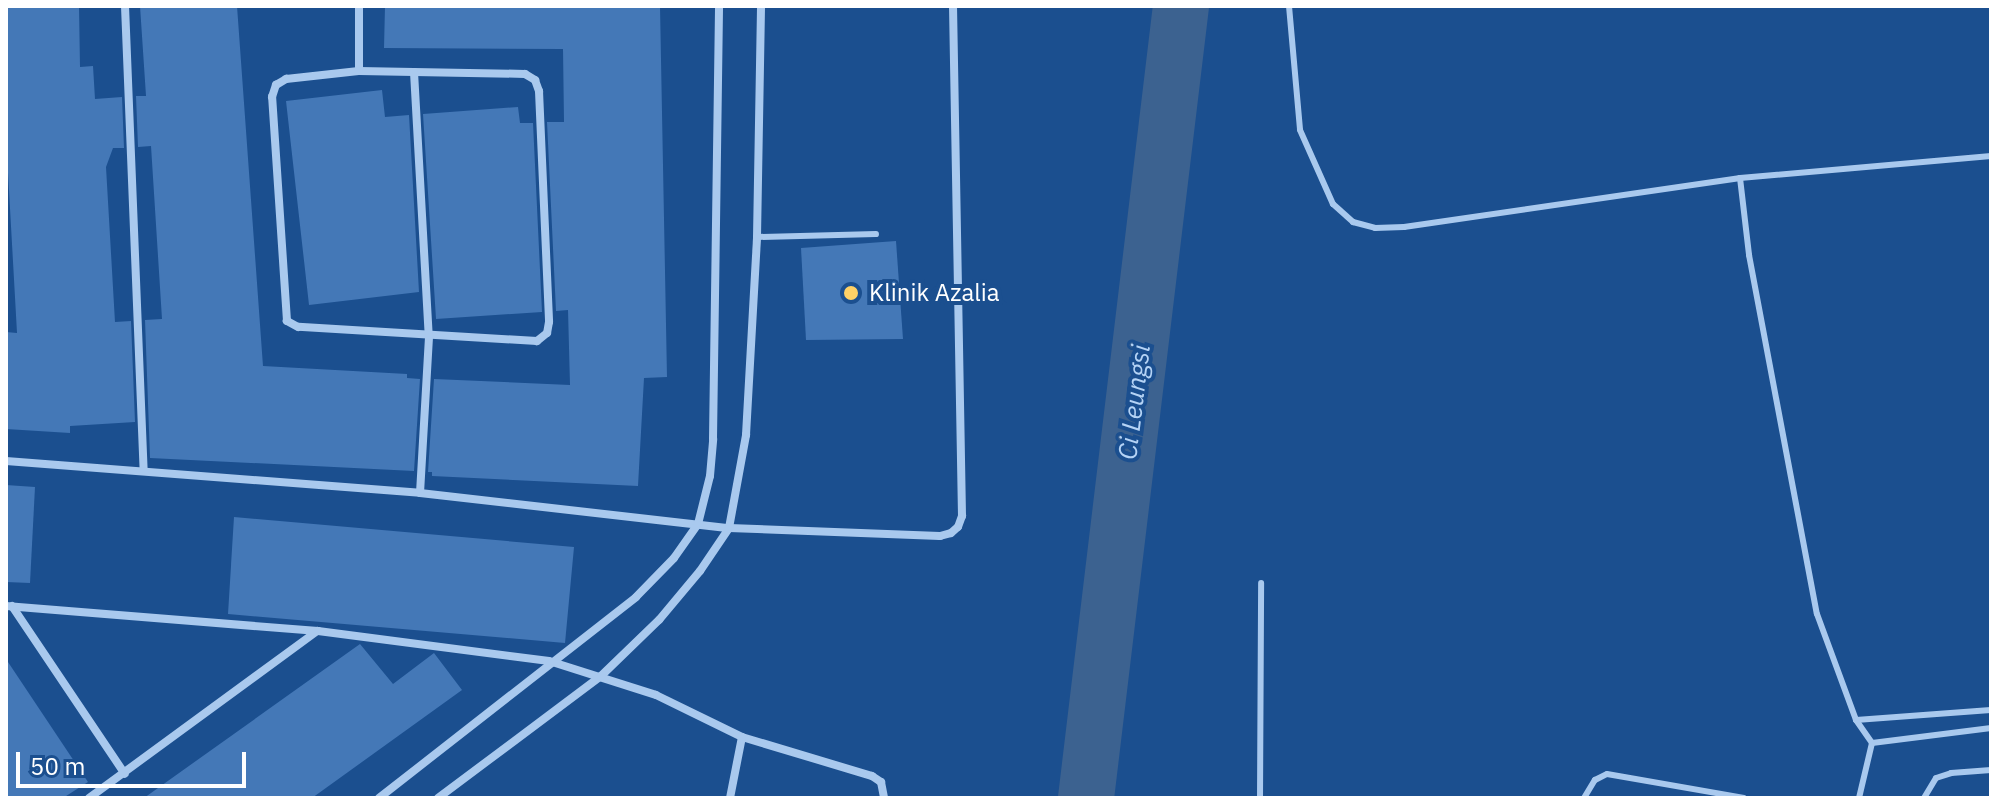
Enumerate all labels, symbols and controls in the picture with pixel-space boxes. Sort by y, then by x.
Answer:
place label: Klinik Azalia [869,279,1000,307]
marker: Klinik Azalia [840,282,862,304]
water label: Ci Leungsi [1111,343,1157,461]
scale bar [20,736,250,786]
text: 50 m [30,750,85,782]

